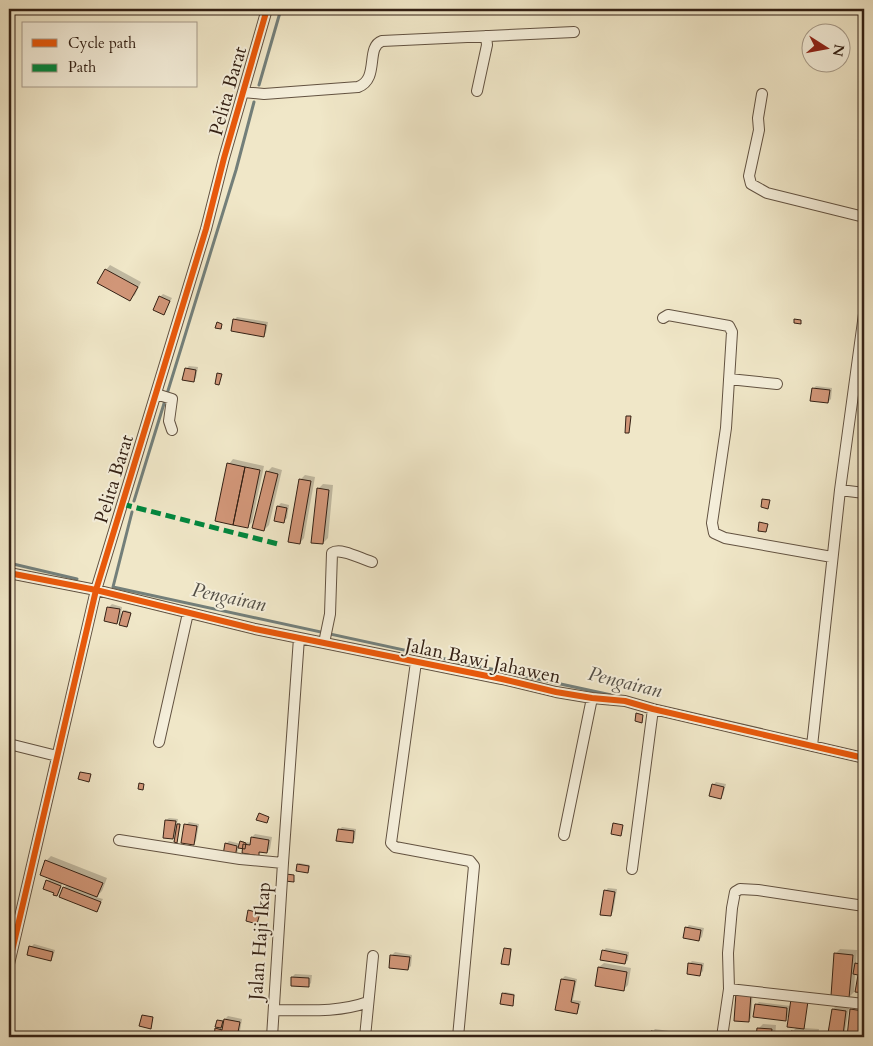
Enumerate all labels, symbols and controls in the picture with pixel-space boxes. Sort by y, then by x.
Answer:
legend [22,22,198,88]
north arrow [800,22,850,72]
text: Cycle path [68,33,137,53]
street label: Pelita Barat [203,43,253,139]
text: N [828,43,849,58]
text: Path [68,57,97,77]
street label: Pelita Barat [88,431,140,527]
water label: Pengairan [189,576,269,618]
street label: Jalan Bawi Jahawen [400,631,563,690]
water label: Pengairan [585,660,665,704]
street label: Jalan Haji Ikap [243,881,277,1004]

